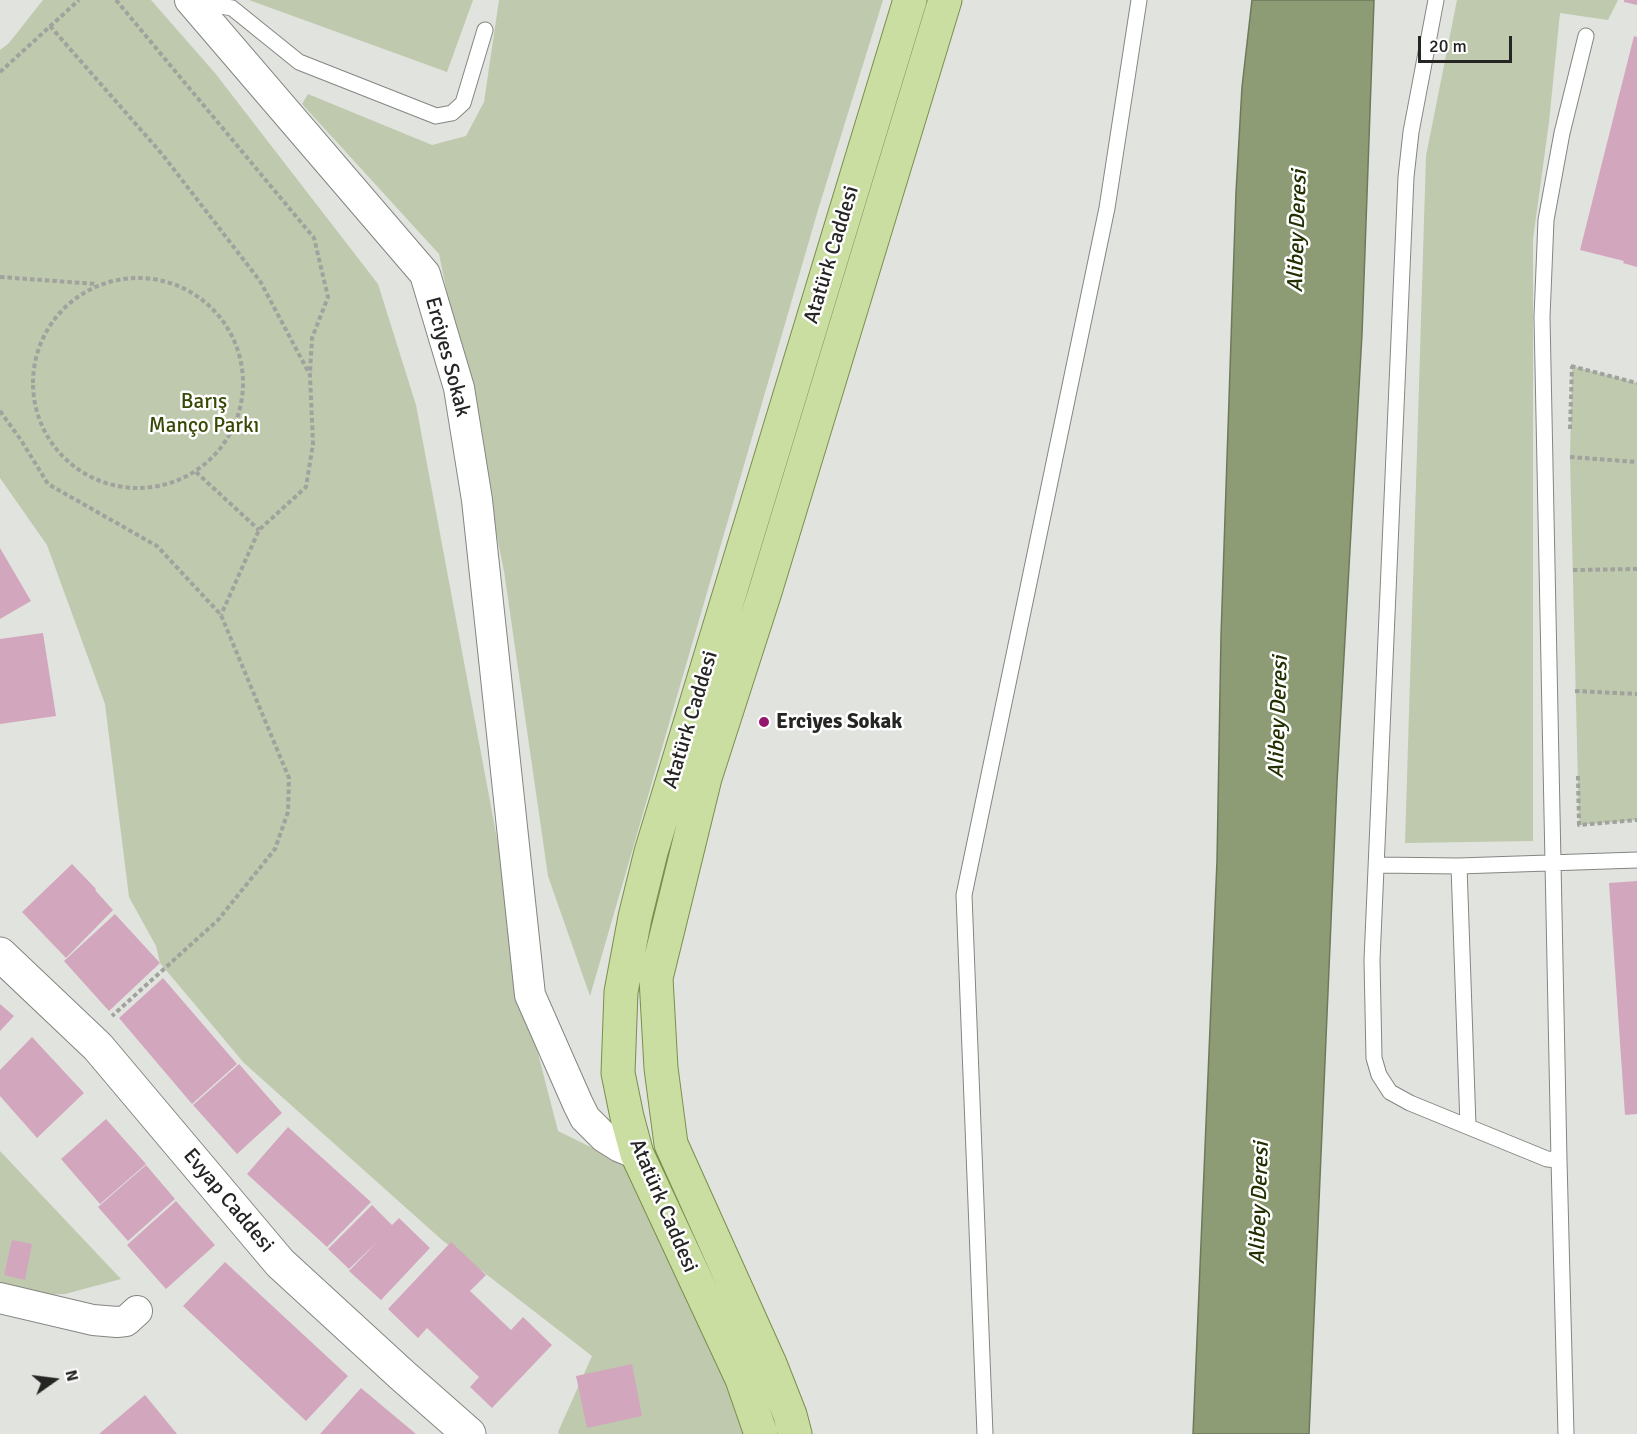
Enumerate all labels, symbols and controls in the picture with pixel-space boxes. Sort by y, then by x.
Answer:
scale bar [1421,24,1516,62]
text: 20 m [1429,35,1467,57]
water label: Alibey Deresi [1283,169,1313,293]
street label: Atatürk Caddesi [799,183,865,327]
street label: Erciyes Sokak [419,294,475,420]
park label: Barış Manço Parkı [149,389,259,439]
street label: Atatürk Caddesi [658,648,724,792]
water label: Alibey Deresi [1264,655,1294,779]
place label: Erciyes Sokak [776,709,902,735]
marker: Erciyes Sokak [757,715,771,729]
street label: Atatürk Caddesi [624,1135,702,1277]
water label: Alibey Deresi [1245,1141,1275,1265]
street label: Evyap Caddesi [177,1144,279,1258]
north arrow [24,1350,84,1410]
text: N [60,1368,83,1383]

